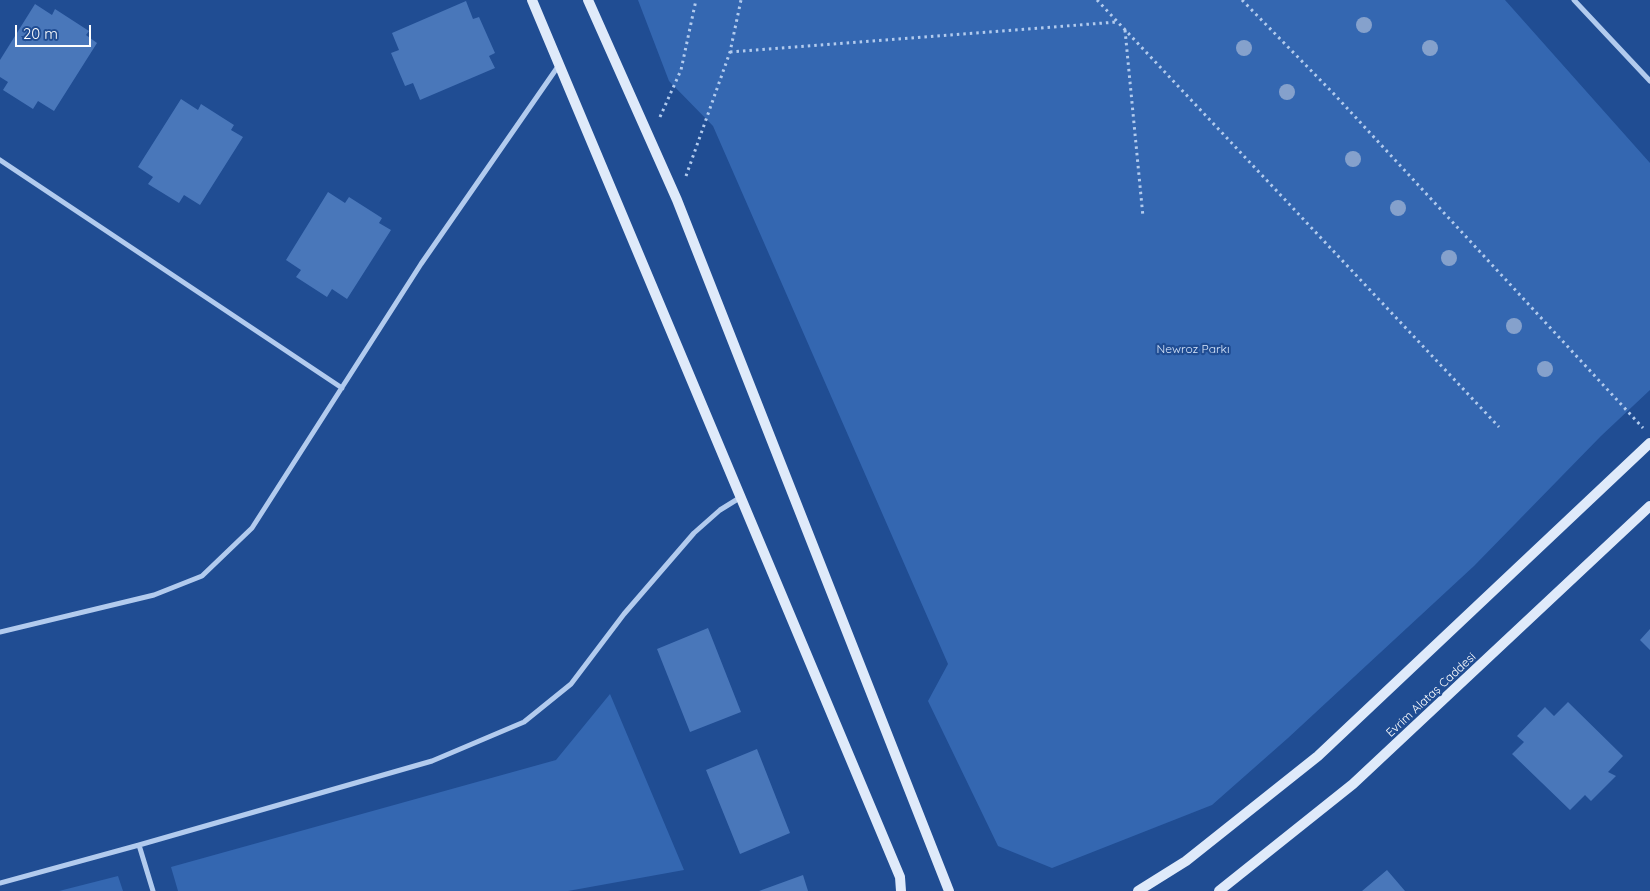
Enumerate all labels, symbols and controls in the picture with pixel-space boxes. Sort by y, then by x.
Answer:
scale bar [18,15,94,47]
text: 20 m [23,24,58,43]
park label: Newroz Parkı [1156,342,1230,356]
street label: Evrim Alataş Caddesi [1383,650,1479,740]

